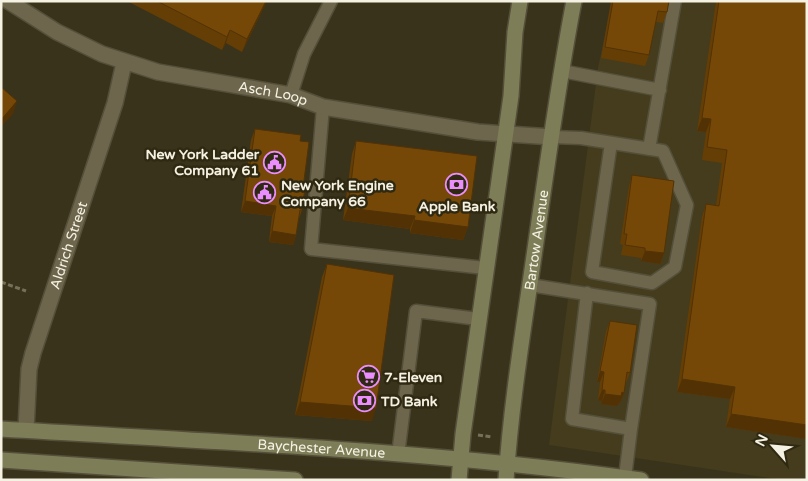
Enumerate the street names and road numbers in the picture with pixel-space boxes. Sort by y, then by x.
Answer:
street label: Asch Loop [237,78,310,110]
street label: Bartow Avenue [521,189,552,292]
street label: Aldrich Street [47,199,91,291]
street label: Baychester Avenue [257,436,386,462]

